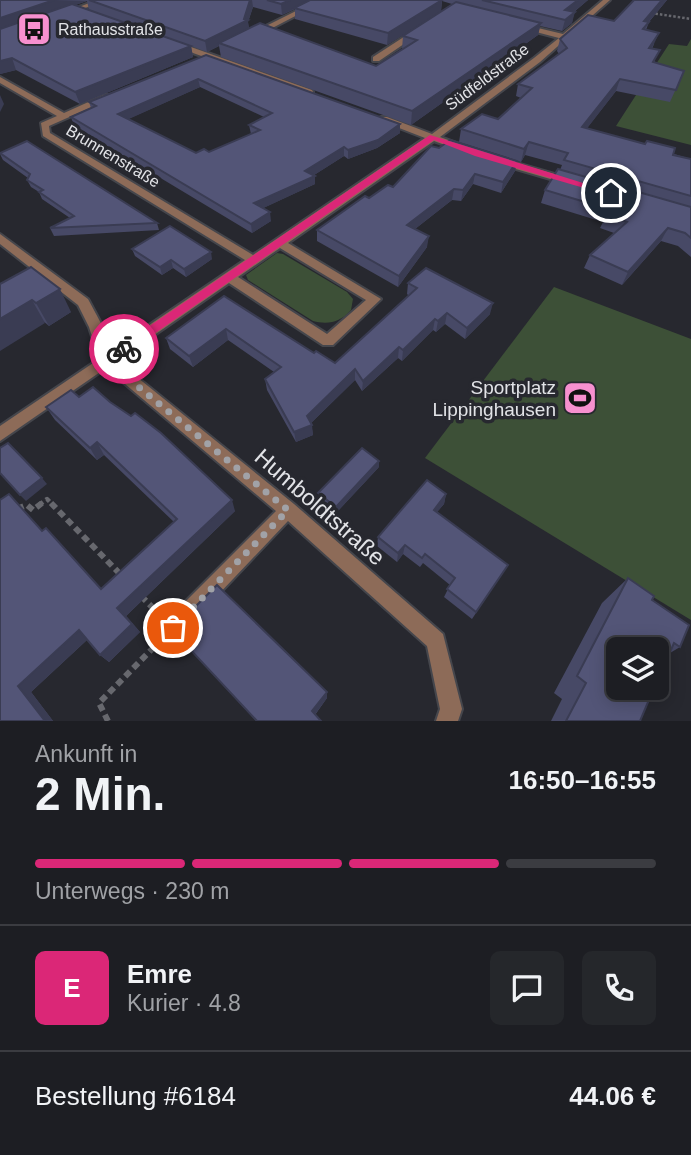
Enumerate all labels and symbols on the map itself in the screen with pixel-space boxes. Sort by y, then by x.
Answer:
bus stop icon: Rathausstraße [15,10,53,48]
place label: Rathausstraße [58,21,163,38]
street label: Südfeldstraße [442,40,532,114]
street label: Brunnenstraße [63,121,163,191]
pin [581,163,641,223]
courier [89,314,159,384]
place label: Sportplatz Lippinghausen [432,377,556,420]
sports icon: Sportplatz Lippinghausen [561,379,599,417]
street label: Humboldtstraße [250,444,390,570]
pin [143,598,203,658]

